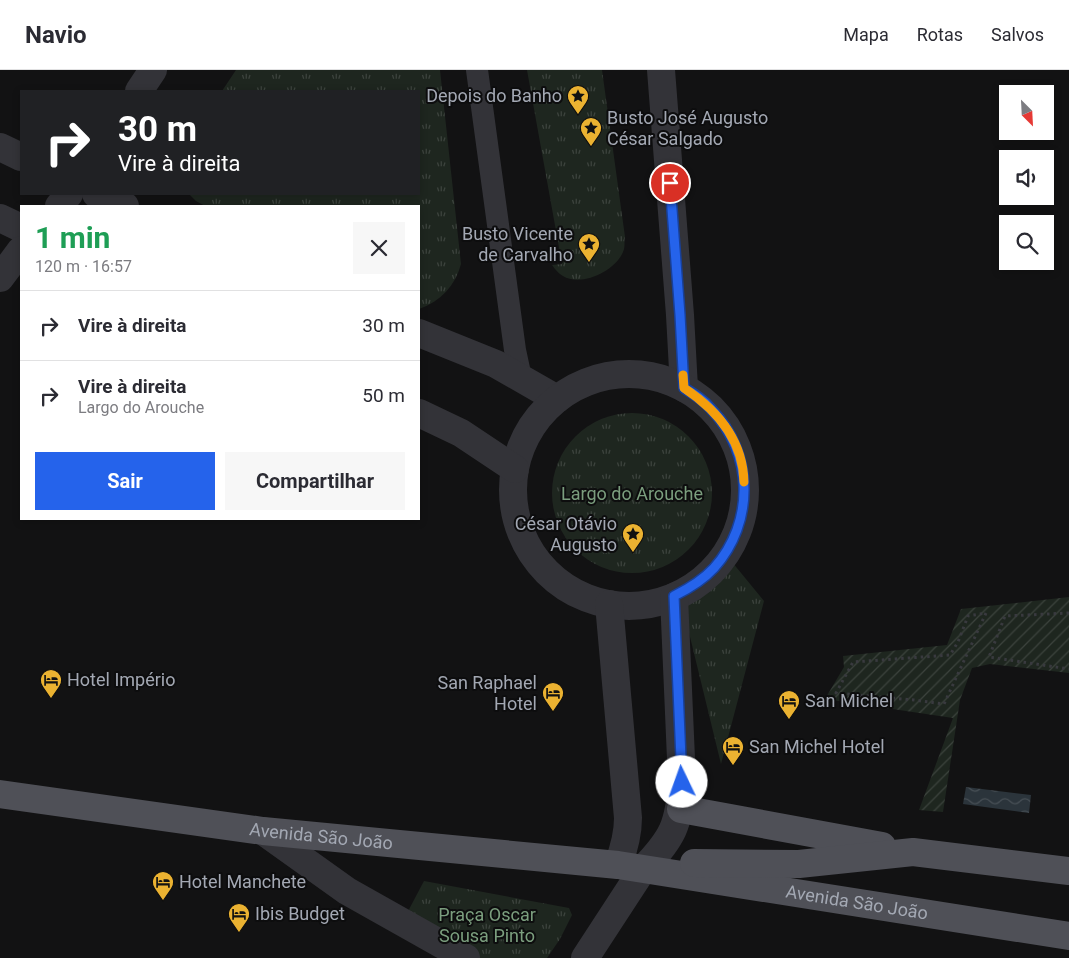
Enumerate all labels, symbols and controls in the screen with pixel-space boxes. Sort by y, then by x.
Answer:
text: Navio [25,21,87,49]
text: Mapa [843,24,889,45]
text: Rotas [917,24,963,45]
text: Salvos [991,24,1044,45]
place icon: Depois do Banho [566,84,590,115]
place label: Depois do Banho [426,85,562,106]
north arrow [999,85,1054,140]
map controls [999,85,1054,270]
place label: Busto José Augusto César Salgado [607,107,768,149]
text: 30 m [118,109,197,150]
icon: right [35,110,100,175]
place icon: Busto José Augusto César Salgado [579,116,603,147]
button: sound [999,150,1054,205]
text: Vire à direita [118,151,240,176]
pin [649,162,691,204]
icon: arrive [656,169,684,197]
button: search [999,215,1054,270]
text: 1 min [35,220,110,255]
button: close [353,222,405,274]
place label: Busto Vicente de Carvalho [462,223,573,265]
place icon: Busto Vicente de Carvalho [577,232,601,263]
text: 120 m · 16:57 [35,257,132,276]
icon: right [35,312,63,340]
text: Vire à direita [78,314,187,337]
text: 30 m [362,314,405,337]
text: Vire à direita [78,375,187,398]
icon: right [35,382,63,410]
text: 50 m [362,384,405,407]
text: Largo do Arouche [78,398,204,417]
button: Sair [35,452,215,510]
button: Compartilhar [225,452,405,510]
park label: Largo do Arouche [561,483,703,504]
place label: César Otávio Augusto [515,513,617,555]
place icon: César Otávio Augusto [621,522,645,553]
hotel icon: Hotel Império [39,668,63,699]
place label: Hotel Império [67,669,175,690]
place label: San Raphael Hotel [437,672,537,714]
hotel icon: San Raphael Hotel [541,681,565,712]
hotel icon: San Michel [777,689,801,720]
place label: San Michel [805,690,893,711]
hotel icon: San Michel Hotel [721,735,745,766]
place label: San Michel Hotel [749,736,885,757]
position arrow [655,755,707,807]
street label: Avenida São João [248,818,394,853]
hotel icon: Hotel Manchete [151,870,175,901]
place label: Hotel Manchete [179,871,306,892]
street label: Avenida São João [784,881,930,924]
hotel icon: Ibis Budget [227,902,251,933]
place label: Ibis Budget [255,903,345,924]
park label: Praça Oscar Sousa Pinto [438,904,536,946]

